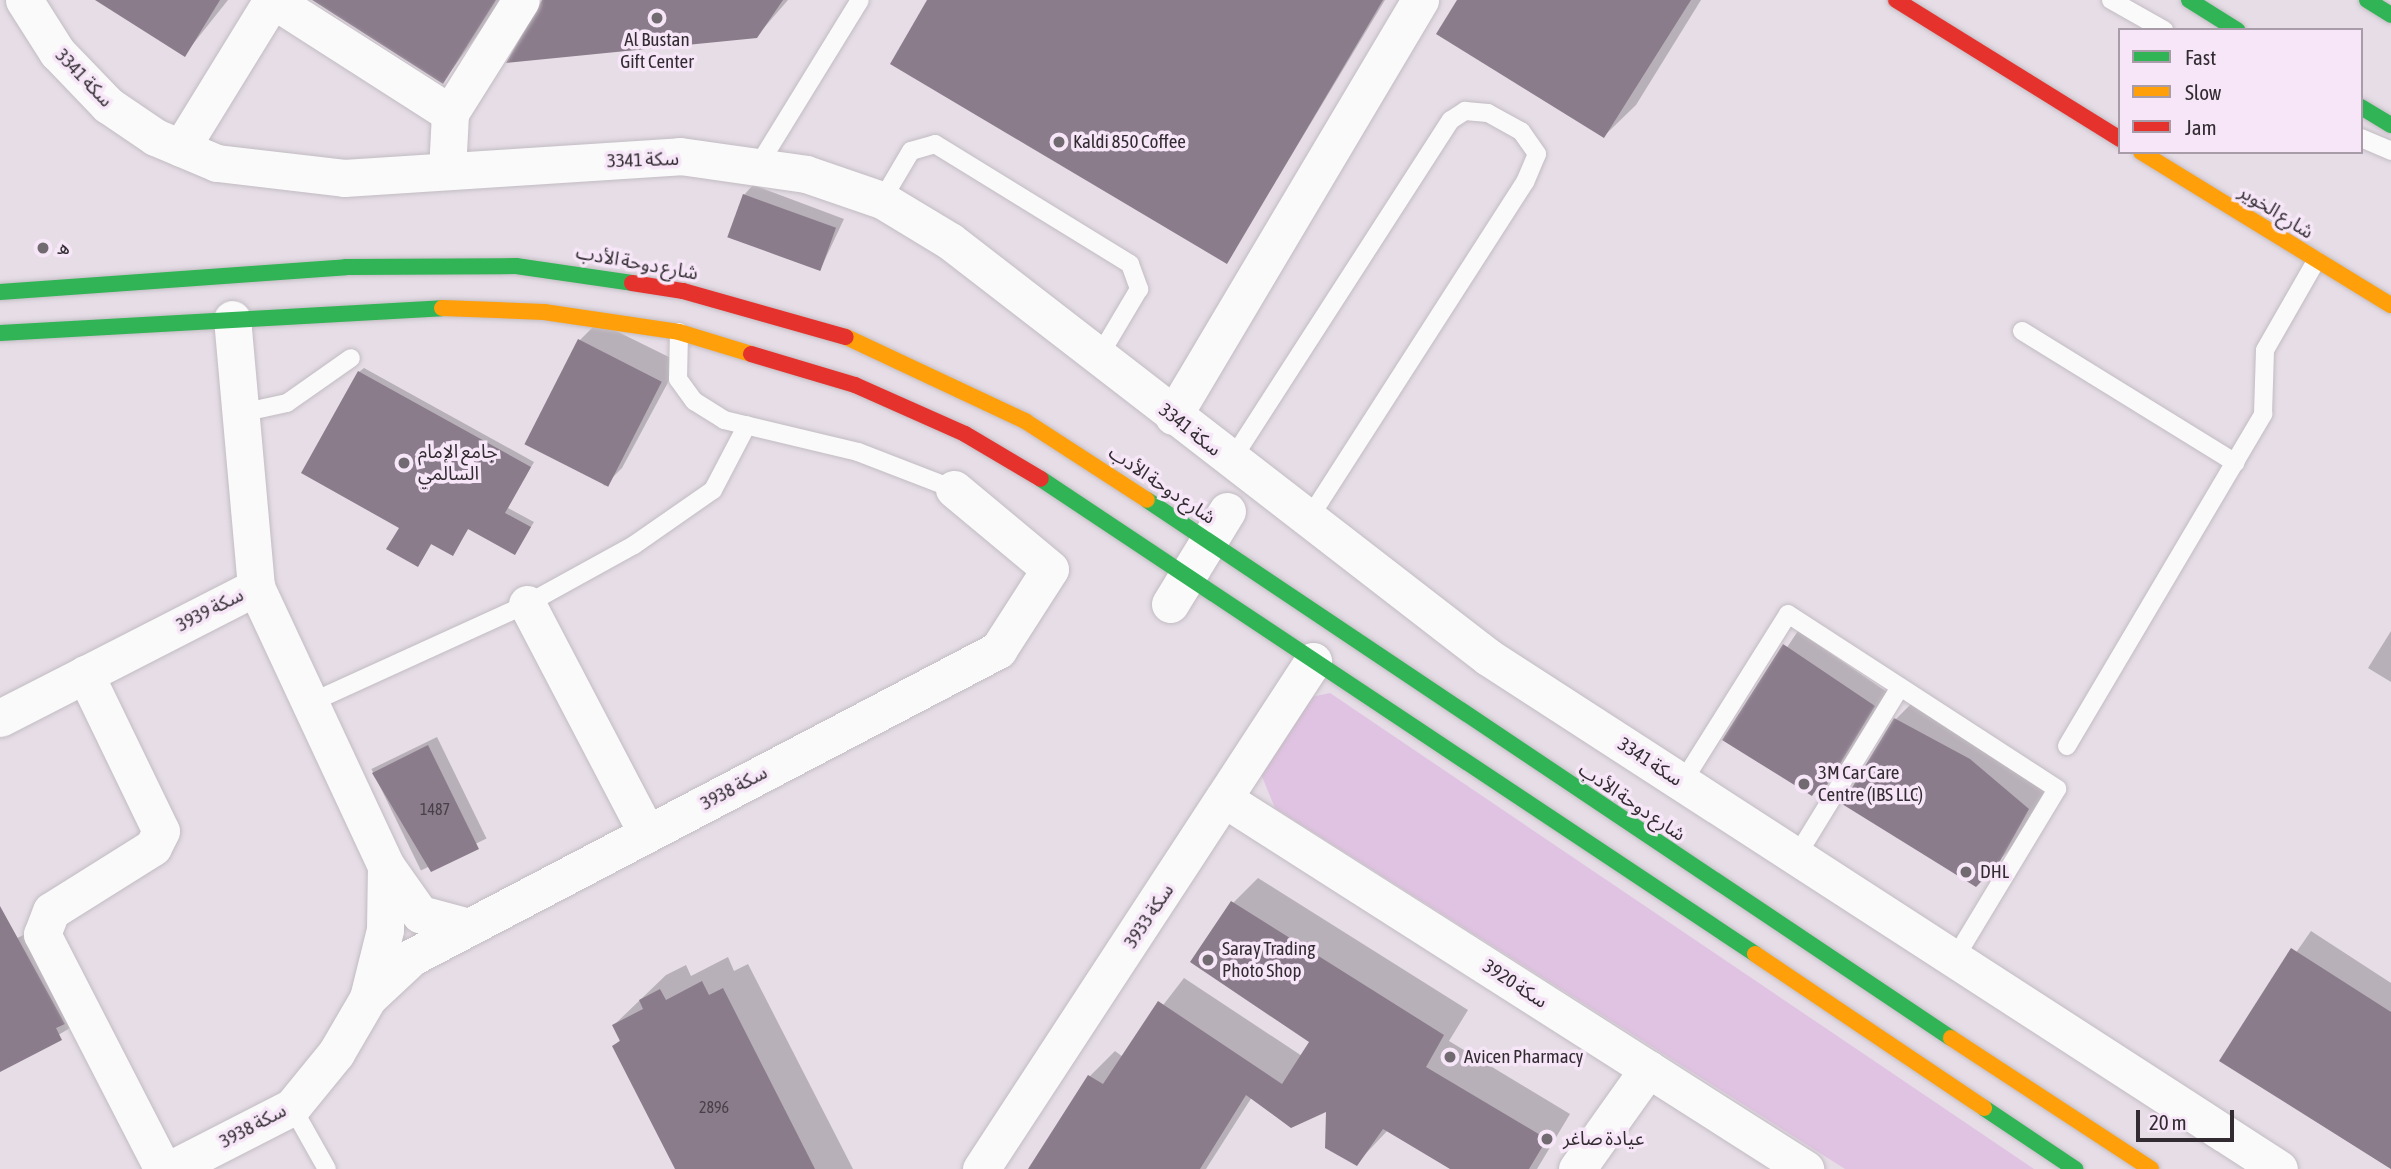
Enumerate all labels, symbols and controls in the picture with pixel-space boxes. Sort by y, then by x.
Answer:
marker: Al Bustan Gift Center [649,10,665,26]
legend [2118,28,2363,154]
place label: Al Bustan Gift Center [620,29,694,73]
street label: سكة 3341 [51,44,117,112]
text: Fast [2185,45,2216,69]
text: Slow [2185,80,2221,104]
text: Jam [2185,115,2217,139]
place label: Kaldi 850 Coffee [1073,131,1186,153]
marker: Kaldi 850 Coffee [1051,134,1067,150]
street label: سكة 3341 [607,147,679,173]
street label: شارع الخوير [2235,180,2317,244]
place label: ه [57,237,70,259]
marker: ه [35,240,51,256]
street label: شارع دوحة الأدب [574,241,700,285]
street label: سكة 3341 [1155,399,1225,461]
place label: جامع الإمام السالمي [418,441,498,485]
street label: شارع دوحة الأدب [1104,441,1220,529]
marker: جامع الإمام السالمي [396,455,412,471]
street label: سكة 3939 [173,583,247,637]
street label: سكة 3341 [1614,733,1686,791]
street label: شارع دوحة الأدب [1574,758,1690,846]
street label: سكة 3938 [697,761,771,815]
place label: 3M Car Care Centre (IBS LLC) [1818,762,1923,806]
marker: 3M Car Care Centre (IBS LLC) [1796,776,1812,792]
house number: 1487 [420,799,450,819]
place label: DHL [1980,861,2009,883]
marker: DHL [1958,864,1974,880]
street label: سكة 3933 [1119,880,1179,952]
place label: Saray Trading Photo Shop [1222,938,1315,982]
marker: Saray Trading Photo Shop [1200,952,1216,968]
street label: سكة 3920 [1479,955,1551,1013]
place label: Avicen Pharmacy [1464,1046,1583,1068]
marker: Avicen Pharmacy [1442,1049,1458,1065]
scale bar [2139,1096,2237,1140]
house number: 2896 [699,1097,729,1117]
street label: سكة 3938 [216,1099,290,1153]
text: 20 m [2149,1110,2187,1134]
place label: عيادة صاغر [1563,1128,1644,1150]
marker: عيادة صاغر [1537,1129,1557,1149]

